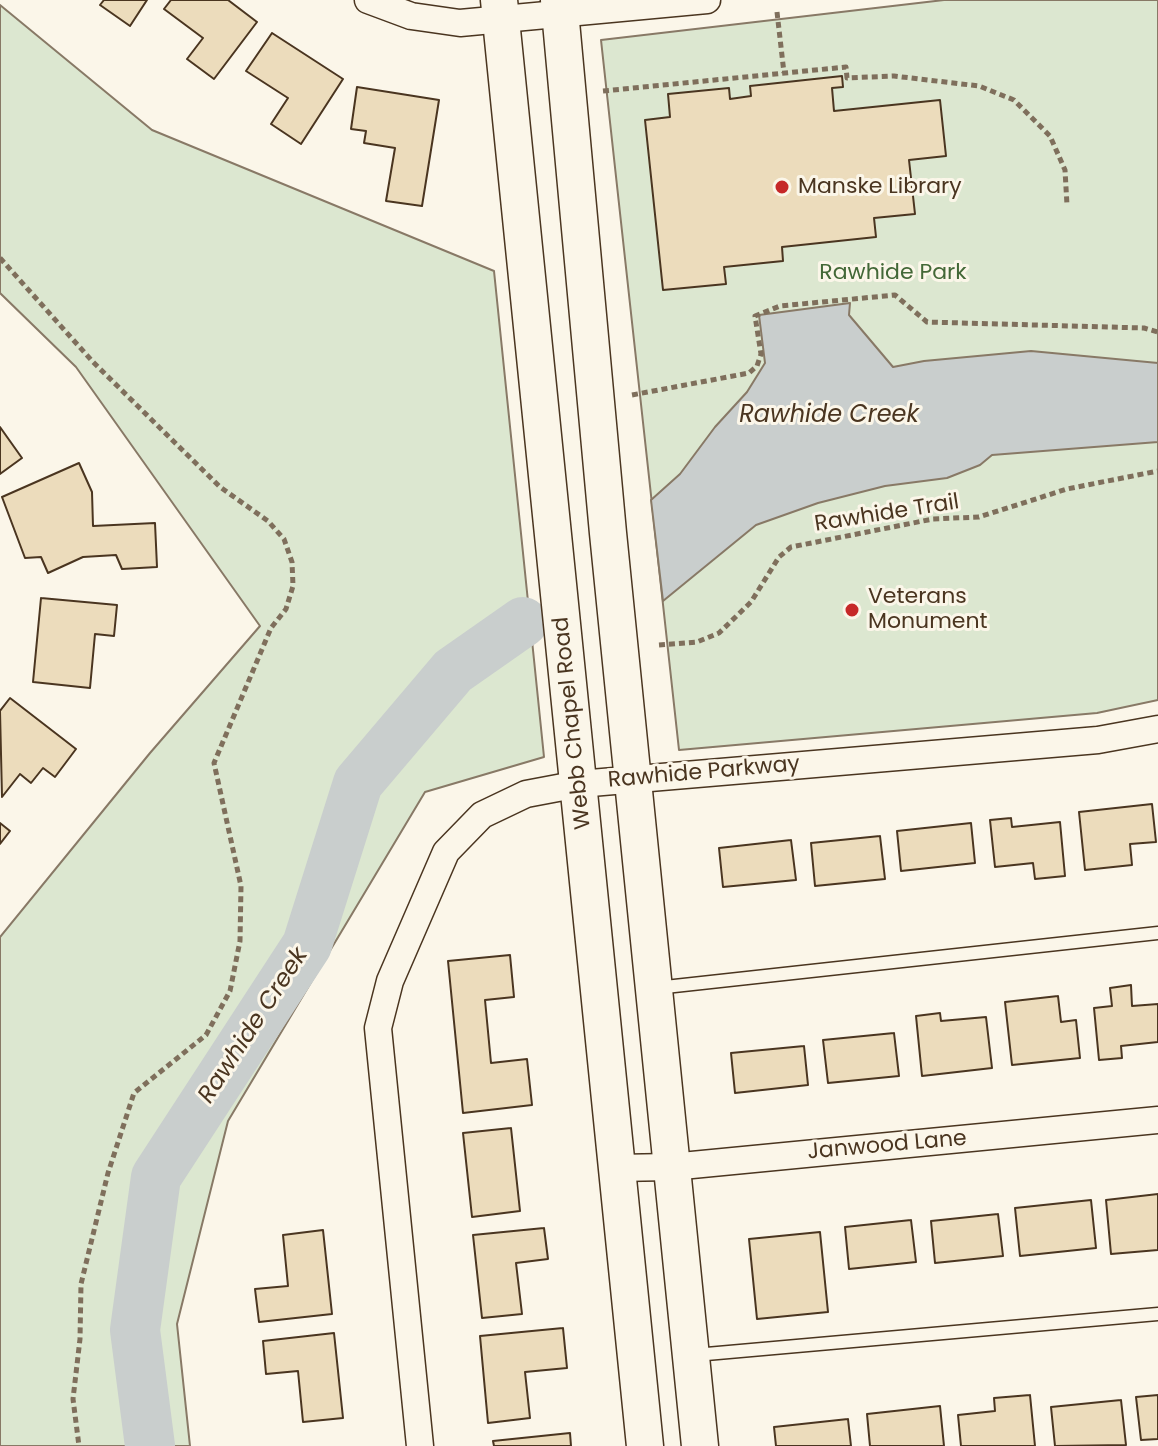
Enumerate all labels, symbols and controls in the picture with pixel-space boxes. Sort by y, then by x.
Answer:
place label: Manske Library [798,174,962,200]
marker: Manske Library [773,178,791,196]
park label: Rawhide Park [819,260,967,286]
water label: Rawhide Creek [739,402,919,430]
street label: Rawhide Trail [813,490,961,538]
place label: Veterans Monument [868,584,988,636]
marker: Veterans Monument [843,601,861,619]
street label: Webb Chapel Road [549,615,597,831]
street label: Rawhide Parkway [607,751,801,795]
water label: Rawhide Creek [193,943,315,1109]
street label: Janwood Lane [806,1126,968,1166]

